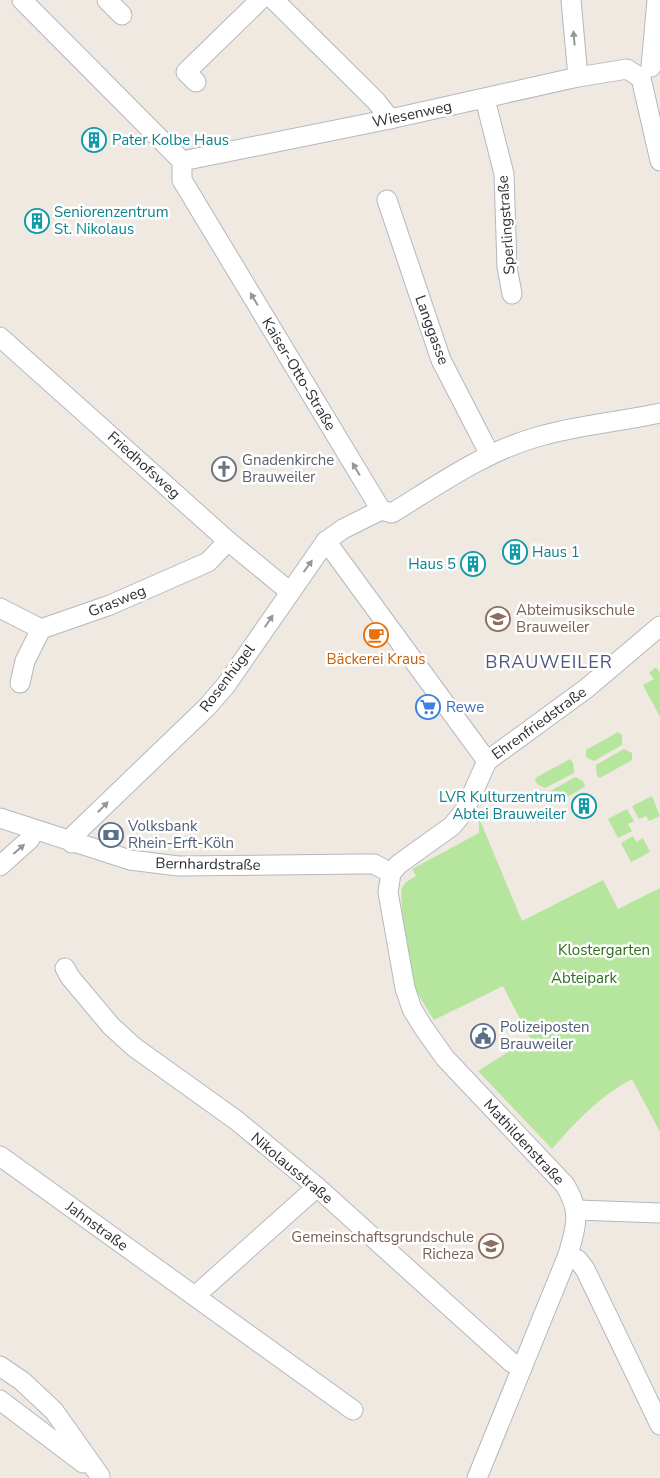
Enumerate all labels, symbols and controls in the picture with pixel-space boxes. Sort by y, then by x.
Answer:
one-way arrow [570,30,578,46]
street label: Wiesenweg [370,96,454,132]
building icon: Pater Kolbe Haus [81,127,107,153]
place label: Pater Kolbe Haus [112,130,229,150]
street label: Sperlingstraße [493,175,519,275]
place label: Seniorenzentrum St. Nikolaus [54,202,169,239]
building icon: Seniorenzentrum St. Nikolaus [24,208,50,234]
street label: Langgasse [410,292,454,368]
one-way arrow [250,293,259,306]
street label: Kaiser-Otto-Straße [257,314,341,434]
street label: Friedhofsweg [103,427,185,503]
place label: Gnadenkirche Brauweiler [242,450,334,487]
church icon: Gnadenkirche Brauweiler [211,456,237,482]
one-way arrow [352,462,361,475]
building icon: Haus 1 [502,539,528,565]
place label: Haus 1 [532,542,580,562]
building icon: Haus 5 [460,551,486,577]
place label: Haus 5 [408,554,456,574]
one-way arrow [302,560,313,573]
street label: Grasweg [85,580,149,622]
place label: Abteimusikschule Brauweiler [516,600,635,637]
school or university icon: Abteimusikschule Brauweiler [485,606,511,632]
one-way arrow [264,614,274,628]
cafe icon: Bäckerei Kraus [363,622,389,648]
street label: Rosenhügel [195,640,259,716]
place label: Bäckerei Kraus [326,649,426,669]
district label: BRAUWEILER [485,650,613,674]
street label: Ehrenfriedstraße [488,682,590,764]
supermarket icon: Rewe [415,694,441,720]
place label: Rewe [446,697,484,717]
place label: LVR Kulturzentrum Abtei Brauweiler [439,787,567,824]
building icon: LVR Kulturzentrum Abtei Brauweiler [571,793,597,819]
one-way arrow [97,801,109,813]
place label: Volksbank Rhein-Erft-Köln [127,816,234,853]
bank icon: Volksbank Rhein-Erft-Köln [98,822,124,848]
one-way arrow [12,843,24,855]
street label: Bernhardstraße [155,853,261,875]
park label: Klostergarten [558,940,650,960]
park label: Abteipark [551,968,617,988]
place label: Polizeiposten Brauweiler [500,1017,590,1054]
public building icon: Polizeiposten Brauweiler [470,1023,496,1049]
street label: Mathildenstraße [479,1095,569,1189]
street label: Nikolausstraße [247,1128,337,1208]
street label: Jahnstraße [61,1196,132,1255]
place label: Gemeinschaftsgrundschule Richeza [291,1227,474,1264]
school or university icon: Gemeinschaftsgrundschule Richeza [478,1233,504,1259]

